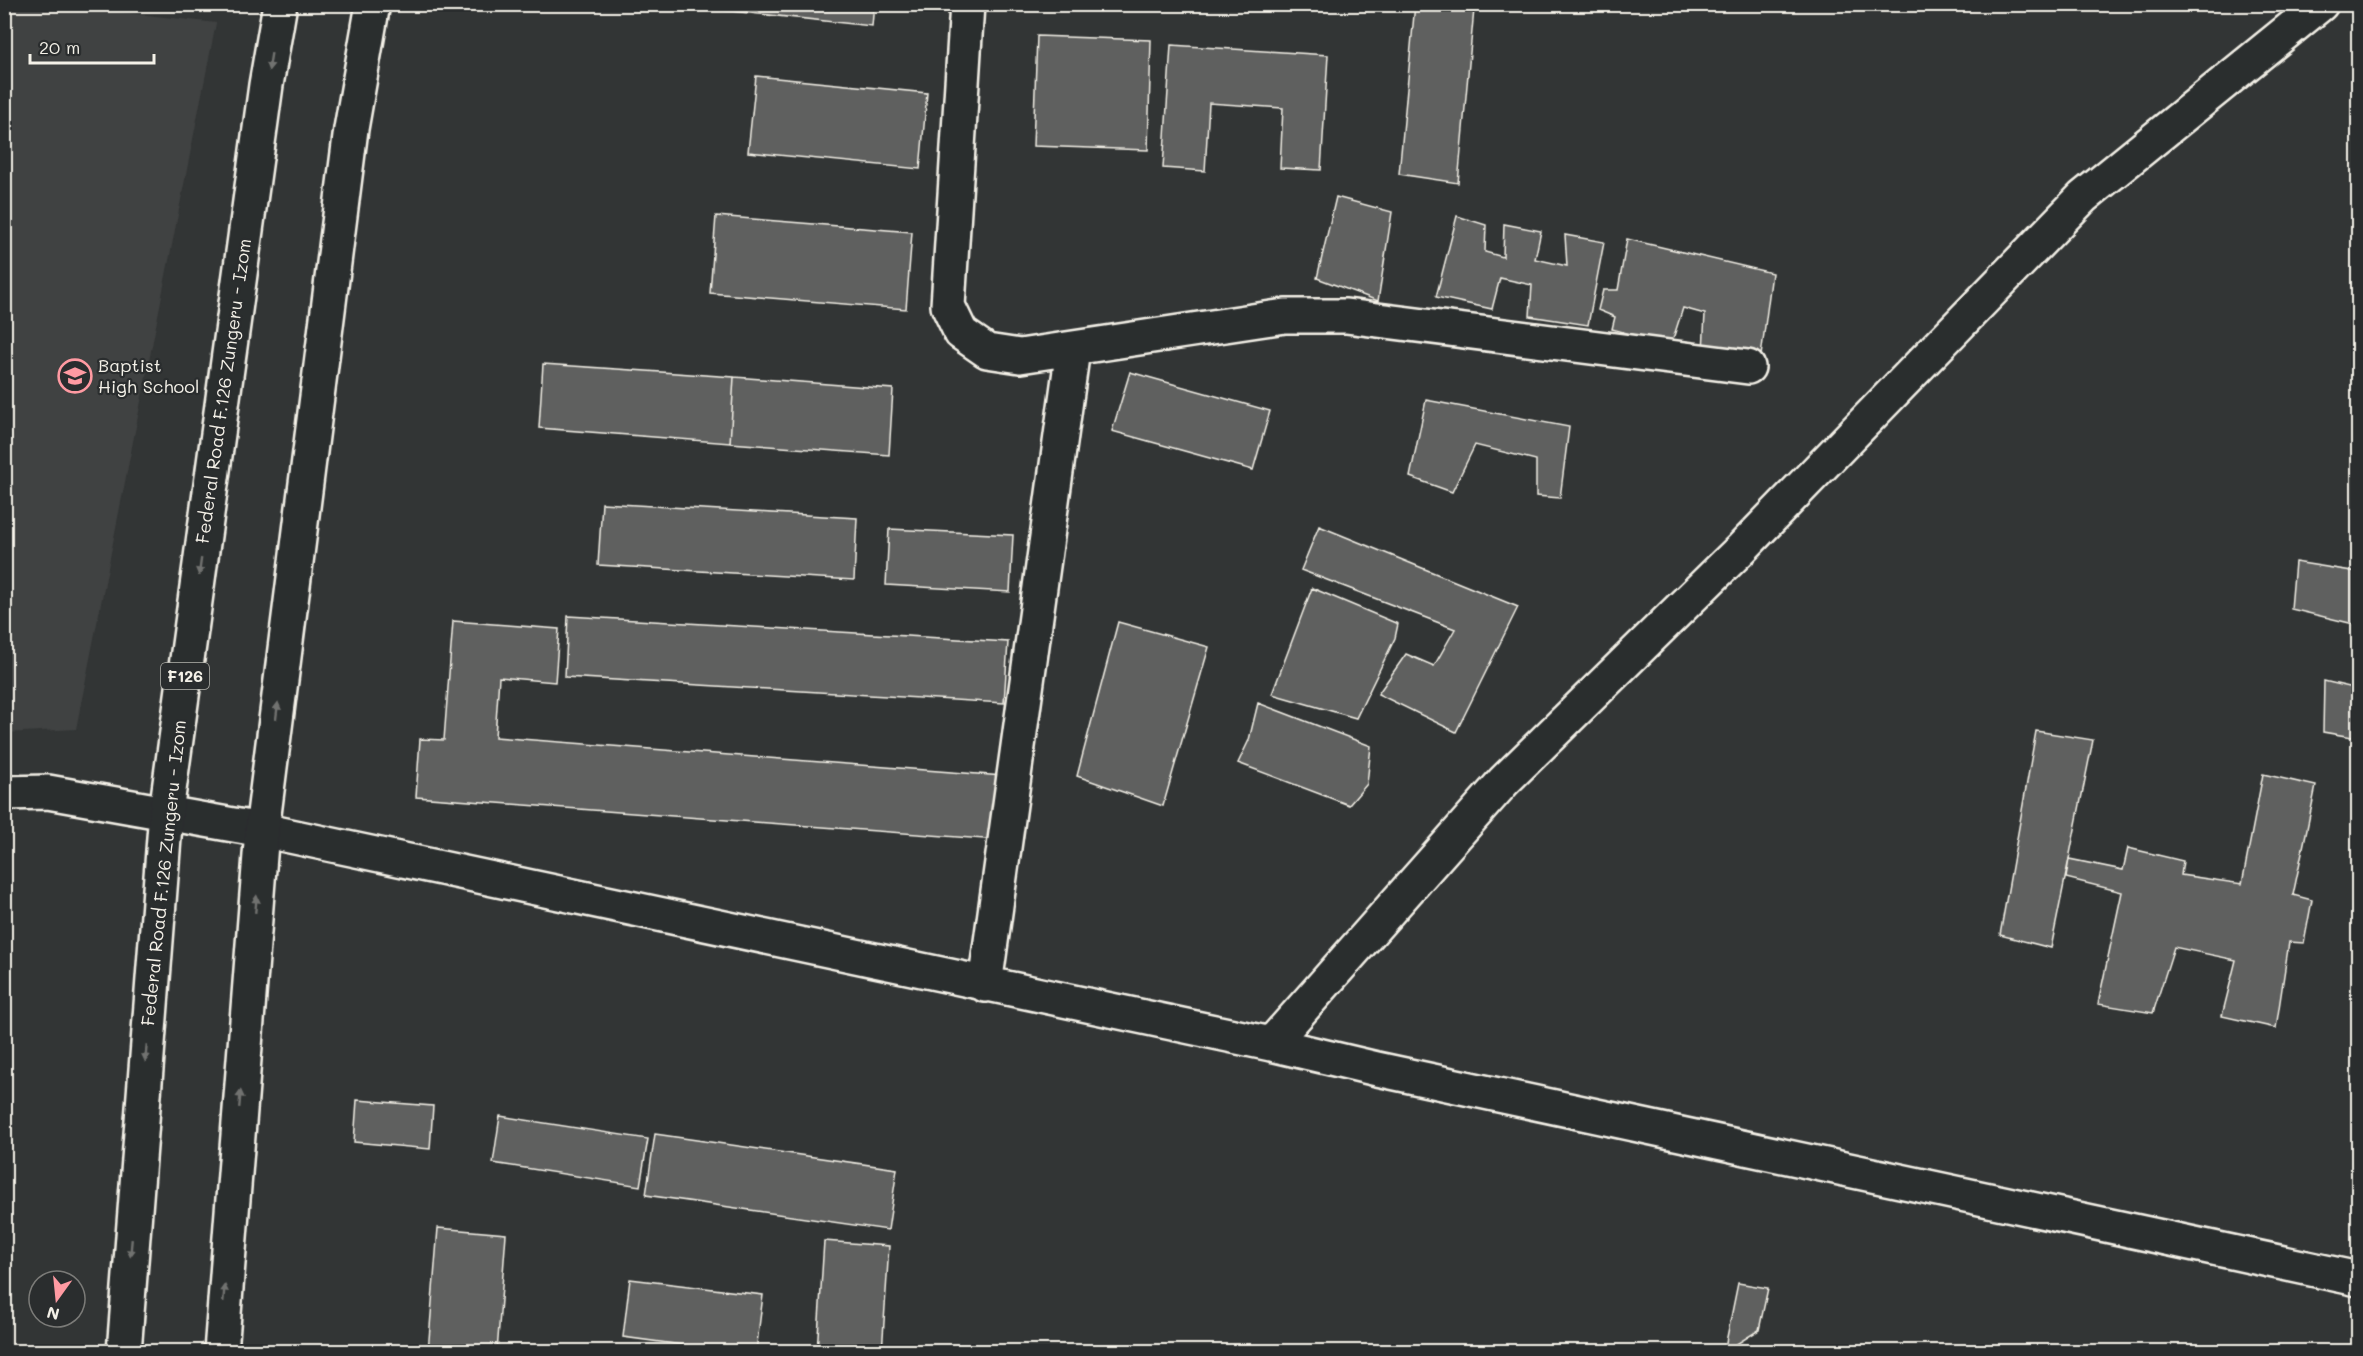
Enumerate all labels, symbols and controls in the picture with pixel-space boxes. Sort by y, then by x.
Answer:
scale bar [30,27,154,65]
text: 20 m [39,35,80,59]
one-way arrow [265,53,274,72]
street label: Federal Road F.126 Zungeru - Izom [190,237,256,545]
place label: Baptist High School [98,353,199,398]
school or university icon: Baptist High School [57,358,93,394]
one-way arrow [195,558,204,577]
road number: F126 [161,663,209,689]
one-way arrow [272,701,282,720]
street label: Federal Road F.126 Zungeru - Izom [135,719,191,1027]
one-way arrow [251,895,261,914]
one-way arrow [142,1044,151,1063]
one-way arrow [235,1089,245,1108]
one-way arrow [126,1238,136,1257]
north arrow [27,1269,87,1329]
one-way arrow [219,1284,229,1303]
text: N [44,1302,62,1326]

